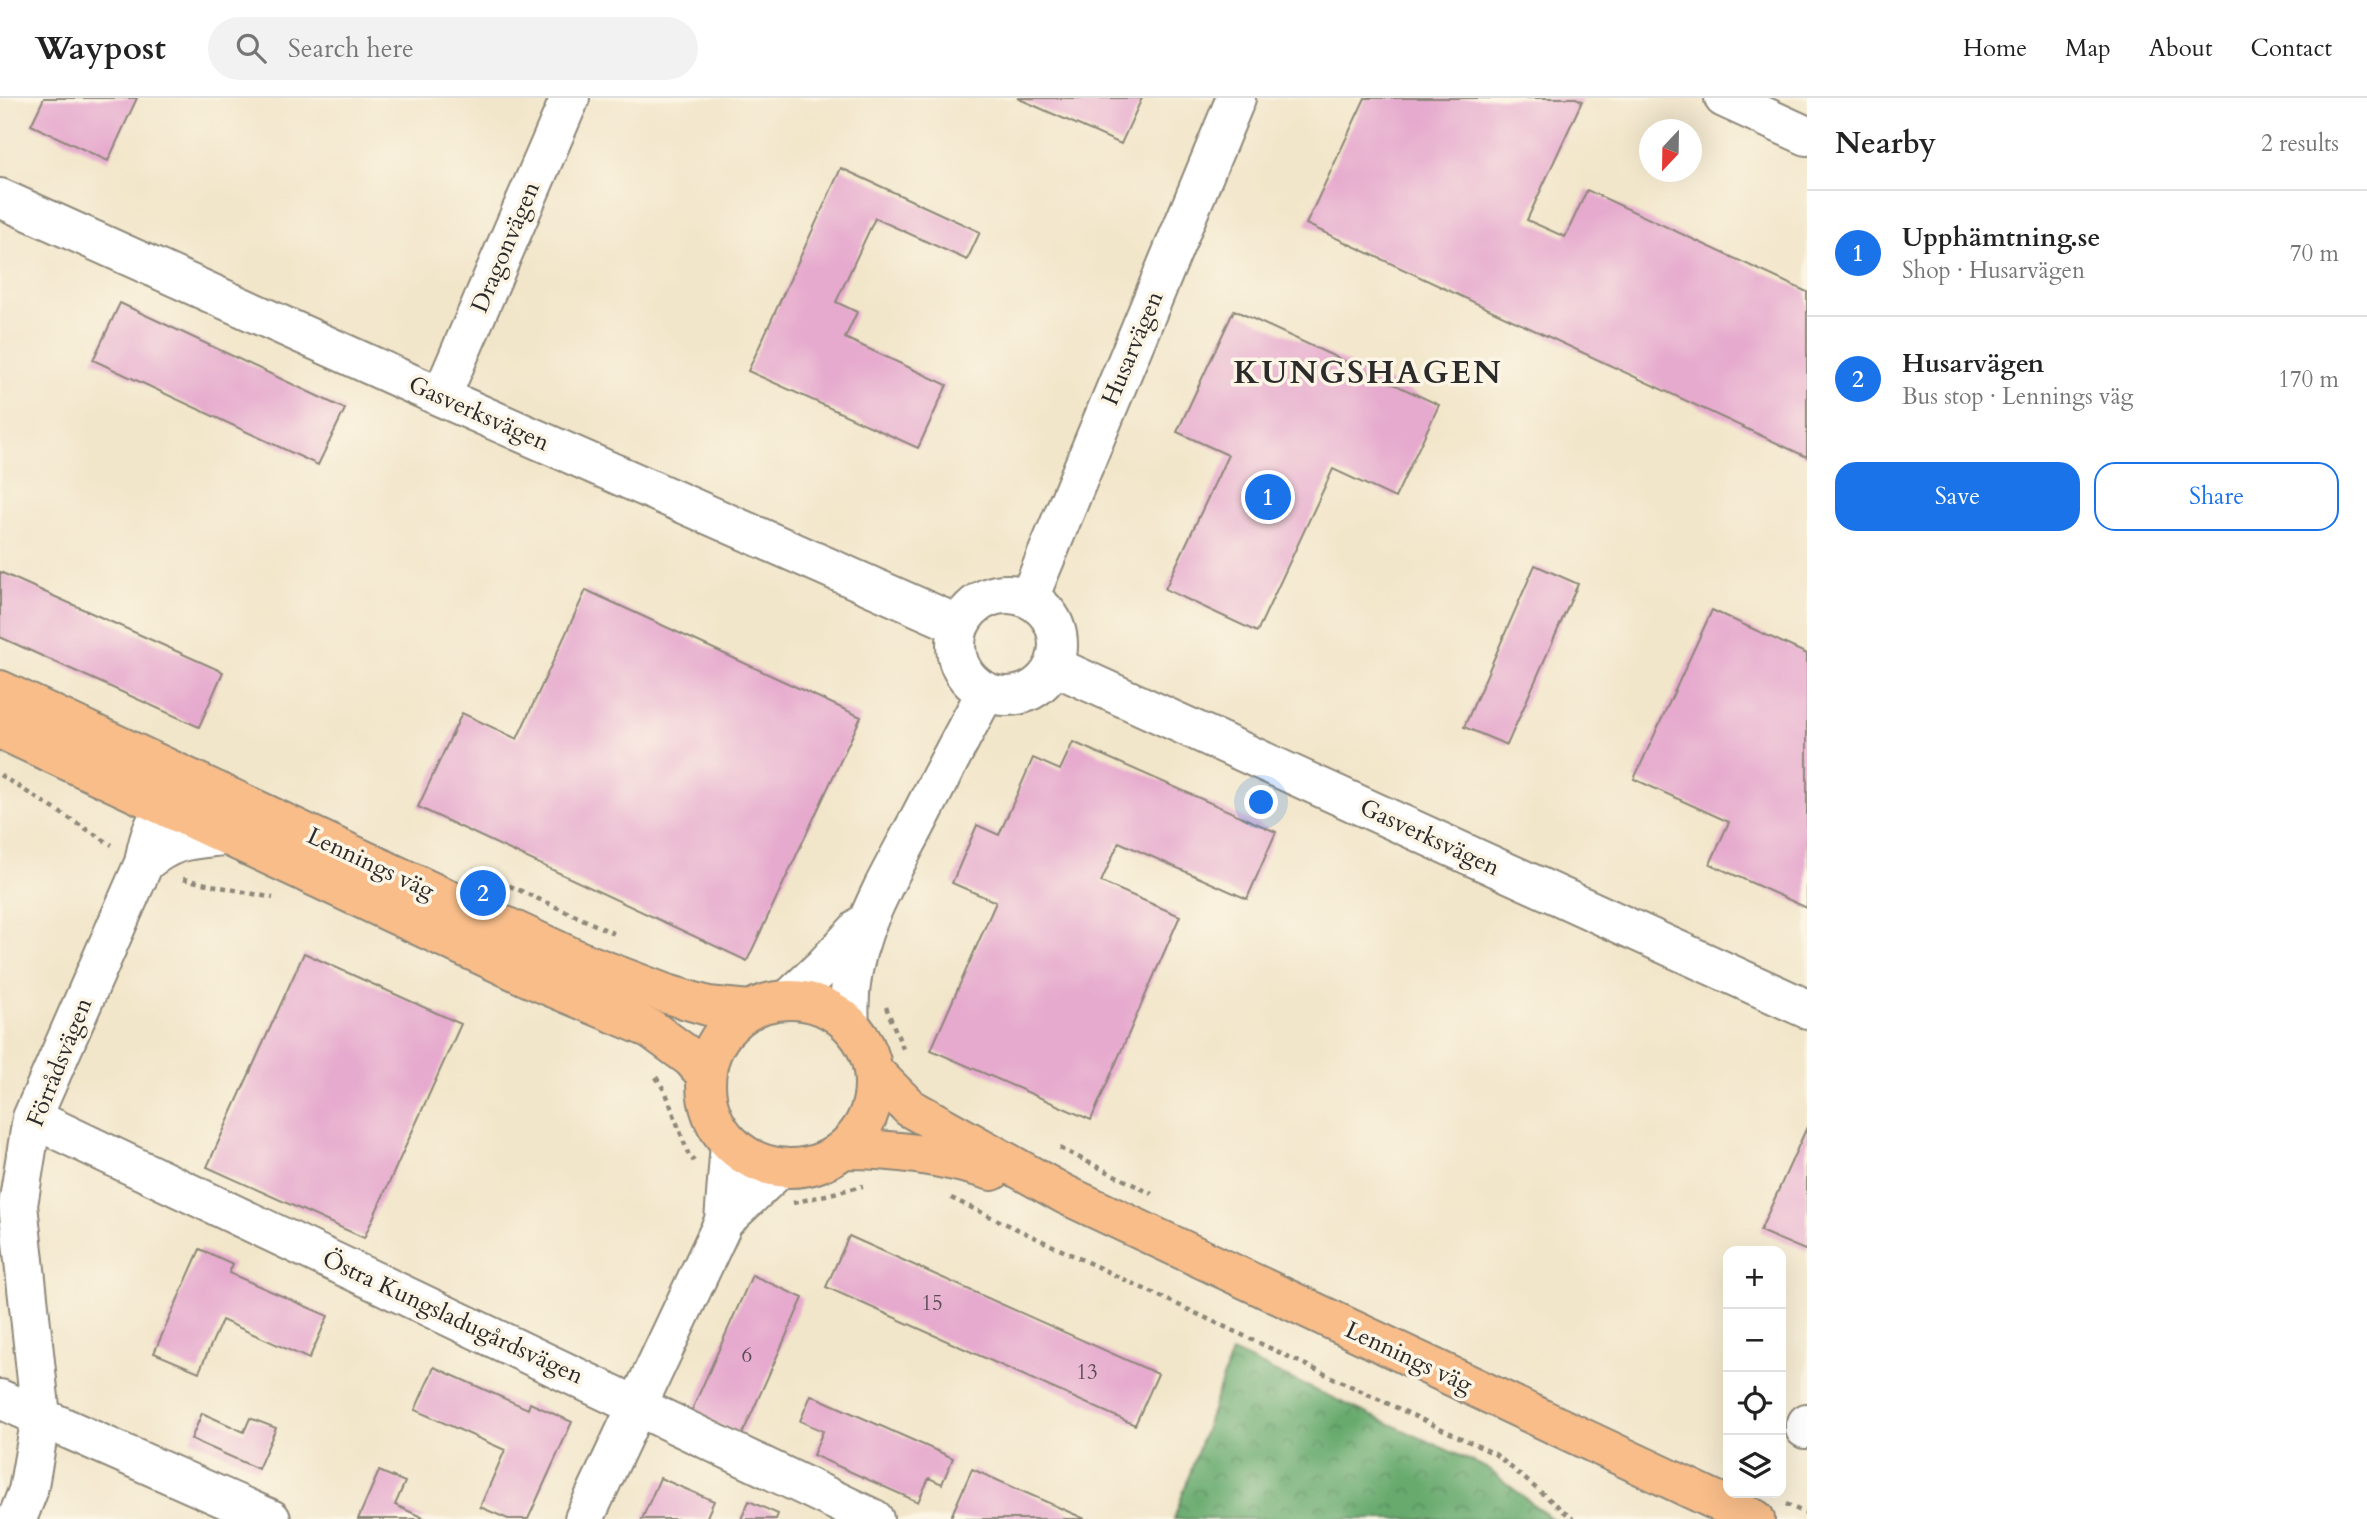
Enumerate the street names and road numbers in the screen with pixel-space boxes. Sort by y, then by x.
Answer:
street label: Dragonvägen [463,176,548,318]
street label: Husarvägen [1094,286,1171,410]
street label: Gasverksvägen [403,368,555,459]
street label: Gasverksvägen [1354,791,1505,884]
street label: Lennings väg [302,820,440,908]
street label: Förrådsvägen [19,993,100,1131]
street label: Östra Kungsladugårdsvägen [317,1242,589,1393]
street label: Lennings väg [1340,1314,1478,1402]

